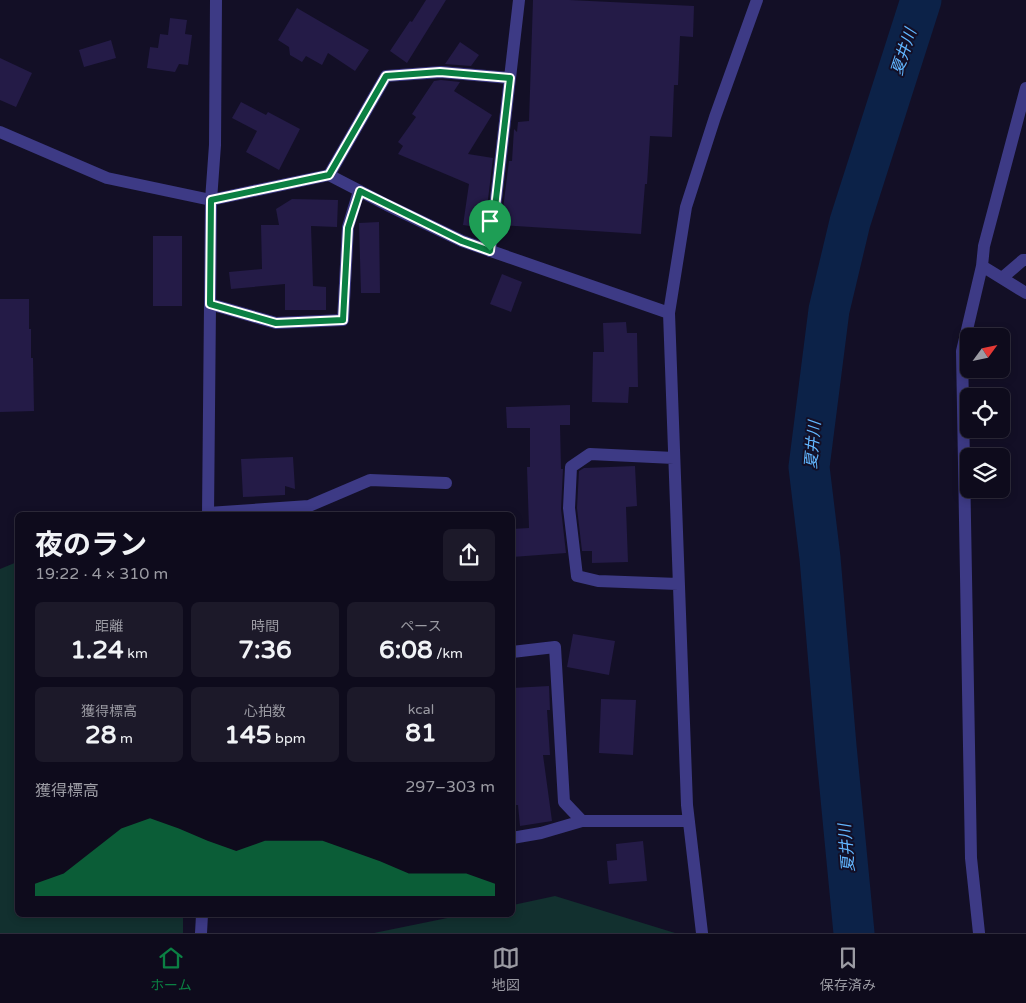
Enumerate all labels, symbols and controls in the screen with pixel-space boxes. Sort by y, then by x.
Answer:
water label: 夏井川 [887,24,922,78]
pin [469,200,511,251]
icon: arrive [476,207,504,235]
north arrow [960,328,1010,378]
map controls [960,328,1010,498]
button: locate [960,388,1010,438]
water label: 夏井川 [801,418,825,470]
button: layers [960,448,1010,498]
text: 夜のラン [35,528,147,562]
button: share [443,529,495,581]
text: 19:22 · 4 × 310 m [35,564,168,584]
text: 距離 [95,618,123,635]
text: 時間 [251,618,279,635]
text: ペース [400,618,442,635]
text: 1.24 [70,635,124,665]
text: 7:36 [238,635,292,665]
text: 6:08 [379,635,433,665]
text: km [124,645,148,662]
text: /km [433,645,463,662]
text: kcal [408,701,434,718]
text: 獲得標高 [81,703,137,720]
text: 心拍数 [244,703,286,720]
text: 81 [405,718,437,748]
text: 28 [85,720,116,750]
text: 145 [224,720,271,750]
text: m [116,730,133,747]
text: bpm [271,730,306,747]
text: 297–303 m [405,777,495,797]
text: 獲得標高 [35,781,99,801]
water label: 夏井川 [835,821,859,873]
tab: ホーム [150,944,192,994]
tab: 地図 [492,944,520,994]
tab: 保存済み [820,944,876,994]

